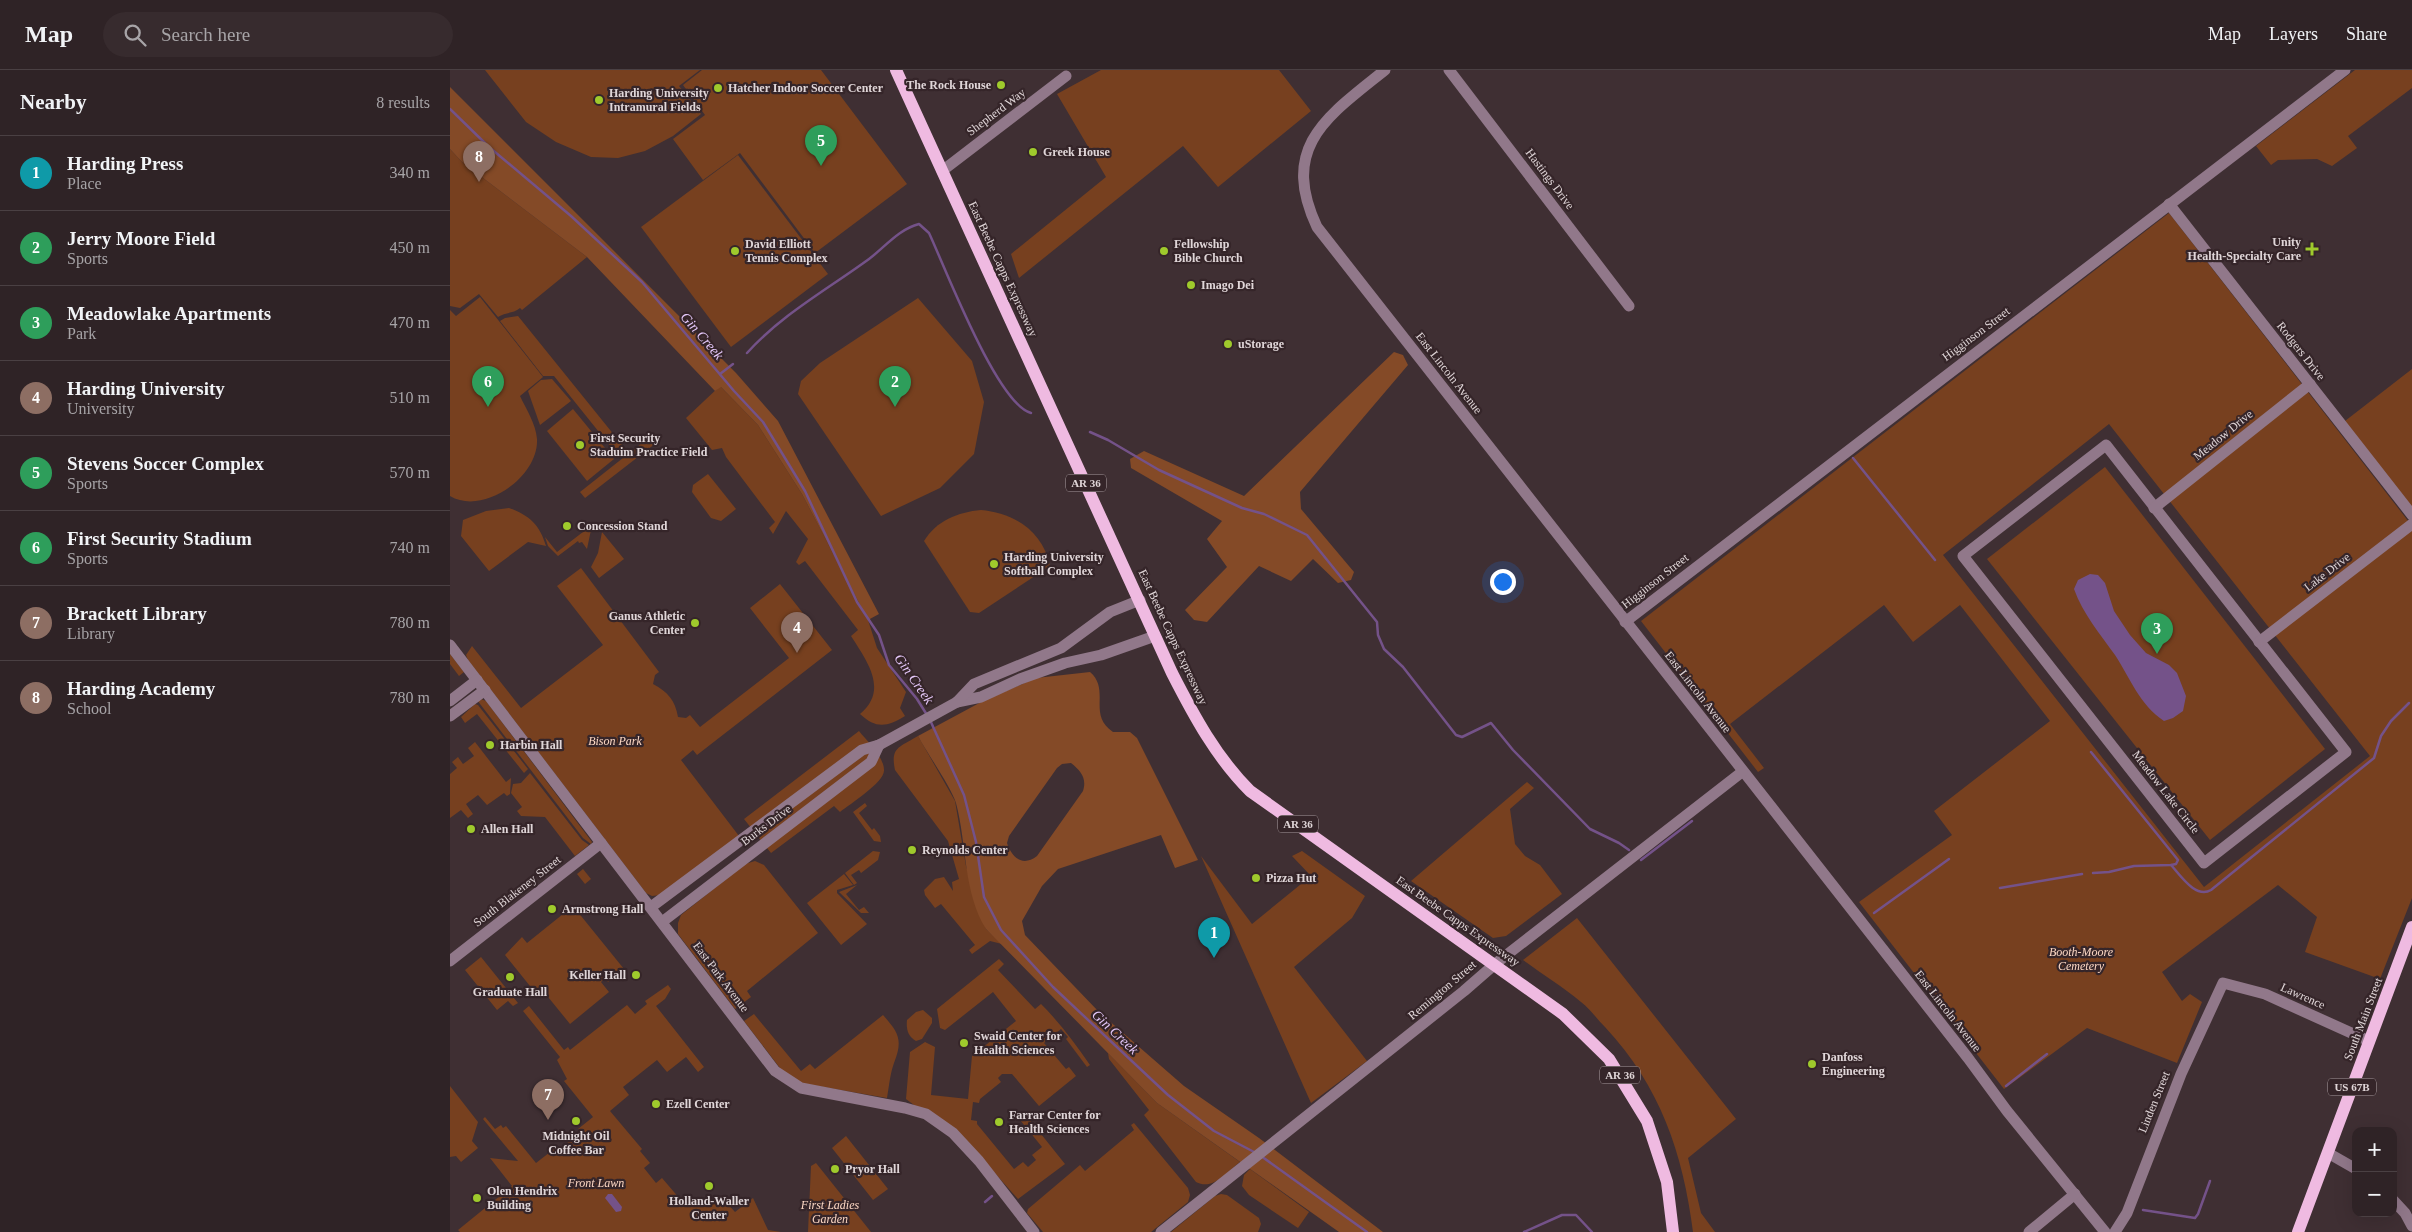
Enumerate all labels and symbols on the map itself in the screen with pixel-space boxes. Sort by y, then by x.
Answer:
place label: The Rock House [906,78,992,92]
marker: The Rock House [995,79,1007,91]
place label: Hatcher Indoor Soccer Center [728,81,884,95]
marker: Hatcher Indoor Soccer Center [712,82,724,94]
street label: Shepherd Way [964,85,1028,139]
place label: Harding University Intramural Fields [609,86,709,114]
marker: Harding University Intramural Fields [593,94,605,106]
pin: 5 [805,125,837,166]
pin: 8 [463,141,495,182]
place label: Greek House [1043,145,1110,159]
marker: Greek House [1027,146,1039,158]
street label: Hastings Drive [1523,146,1577,212]
street label: East Beebe Capps Expressway [965,199,1041,339]
place label: Unity Health-Specialty Care [2188,235,2302,263]
place label: David Elliott Tennis Complex [745,237,828,265]
place label: Fellowship Bible Church [1174,237,1243,265]
marker: Unity Health-Specialty Care [2305,242,2319,256]
marker: David Elliott Tennis Complex [729,245,741,257]
marker: Fellowship Bible Church [1158,245,1170,257]
place label: Imago Dei [1201,278,1255,292]
marker: Imago Dei [1185,279,1197,291]
street label: Higginson Street [1939,304,2013,364]
water label: Gin Creek [678,309,727,363]
street label: Rodgers Drive [2274,319,2328,383]
street label: East Lincoln Avenue [1413,329,1485,417]
place label: uStorage [1238,337,1285,351]
marker: uStorage [1222,338,1234,350]
pin: 6 [472,366,504,407]
pin: 2 [879,366,911,407]
street label: Meadow Drive [2190,407,2256,463]
place label: First Security Staduim Practice Field [590,431,708,459]
marker: First Security Staduim Practice Field [574,439,586,451]
road number: AR 36 [1066,474,1106,492]
place label: Concession Stand [577,519,668,533]
marker: Concession Stand [561,520,573,532]
place label: Harding University Softball Complex [1004,550,1104,578]
street label: Higginson Street [1619,550,1692,611]
street label: Lake Drive [2301,550,2353,594]
marker: Harding University Softball Complex [988,558,1000,570]
street label: East Beebe Capps Expressway [1135,567,1211,707]
your location [1490,569,1516,595]
place label: Ganus Athletic Center [609,609,686,637]
pin: 4 [781,612,813,653]
pin: 3 [2141,613,2173,654]
marker: Ganus Athletic Center [689,617,701,629]
street label: East Lincoln Avenue [1662,648,1734,736]
water label: Gin Creek [891,651,937,707]
park label: Bison Park [588,734,642,748]
place label: Harbin Hall [500,738,563,752]
marker: Harbin Hall [484,739,496,751]
street label: Meadow Lake Circle [2129,748,2203,836]
street label: Burks Drive [738,802,794,848]
road number: AR 36 [1278,816,1318,832]
place label: Allen Hall [481,822,534,836]
marker: Allen Hall [465,823,477,835]
place label: Reynolds Center [922,843,1008,857]
marker: Reynolds Center [906,844,918,856]
street label: South Blakeney Street [470,852,564,930]
place label: Pizza Hut [1266,871,1316,885]
marker: Pizza Hut [1250,872,1262,884]
street label: East Beebe Capps Expressway [1394,873,1522,969]
place label: Armstrong Hall [562,902,644,916]
marker: Armstrong Hall [546,903,558,915]
pin: 1 [1198,917,1230,958]
street label: East Park Avenue [690,939,752,1015]
park label: Booth-Moore Cemetery [2049,945,2114,973]
street label: Remington Street [1405,957,1479,1022]
street label: East Lincoln Avenue [1912,967,1984,1055]
place label: Keller Hall [569,968,627,982]
marker: Keller Hall [630,969,642,981]
marker: Graduate Hall [504,971,516,983]
street label: South Main Street [2341,975,2385,1062]
street label: Lawrence [2279,980,2327,1012]
place label: Graduate Hall [473,985,548,999]
water label: Gin Creek [1089,1007,1142,1058]
place label: Swaid Center for Health Sciences [974,1029,1062,1057]
marker: Swaid Center for Health Sciences [958,1037,970,1049]
place label: Danfoss Engineering [1822,1050,1885,1078]
marker: Danfoss Engineering [1806,1058,1818,1070]
road number: AR 36 [1600,1066,1640,1084]
street label: Linden Street [2135,1069,2173,1135]
pin: 7 [532,1079,564,1120]
road number: US 67B [2328,1079,2376,1096]
place label: Ezell Center [666,1097,730,1111]
marker: Ezell Center [650,1098,662,1110]
place label: Farrar Center for Health Sciences [1009,1108,1101,1136]
marker: Midnight Oil Coffee Bar [570,1115,582,1127]
marker: Farrar Center for Health Sciences [993,1116,1005,1128]
place label: Midnight Oil Coffee Bar [542,1129,610,1157]
place label: Pryor Hall [845,1162,900,1176]
marker: Pryor Hall [829,1163,841,1175]
park label: Front Lawn [567,1176,624,1190]
marker: Holland-Waller Center [703,1180,715,1192]
place label: Olen Hendrix Building [487,1184,557,1212]
marker: Olen Hendrix Building [471,1192,483,1204]
place label: Holland-Waller Center [669,1194,750,1222]
park label: First Ladies Garden [800,1198,860,1226]

